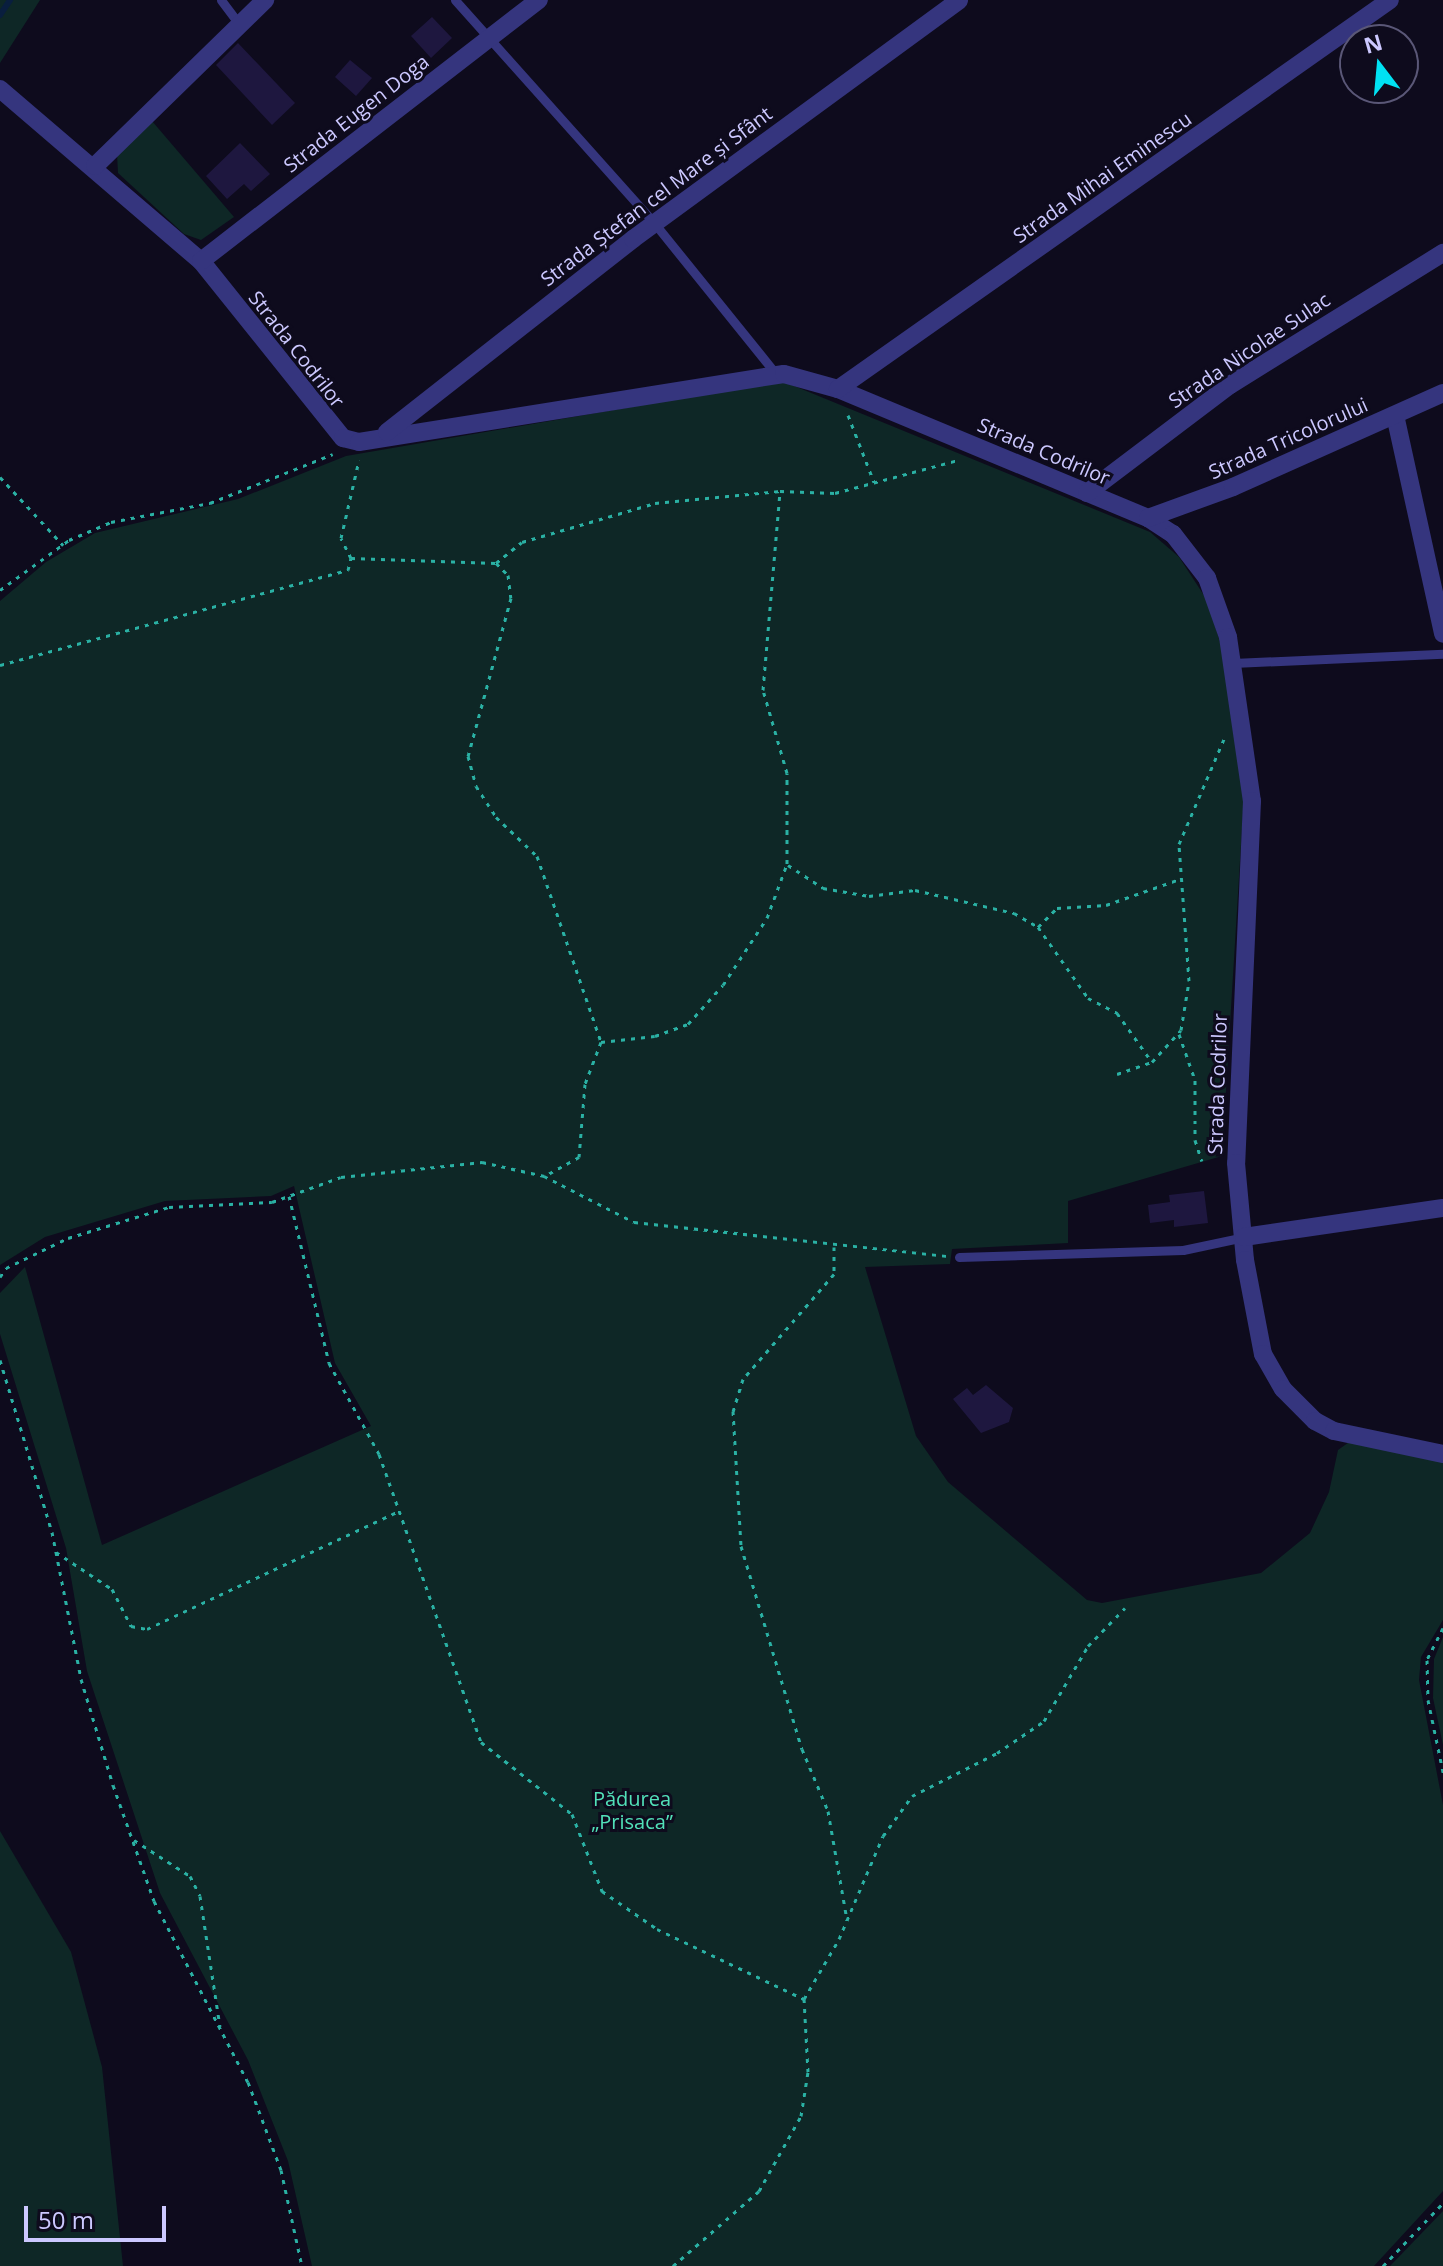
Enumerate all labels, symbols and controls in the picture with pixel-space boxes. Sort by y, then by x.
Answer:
north arrow [1339,24,1419,104]
text: N [1360,26,1386,60]
street label: Strada Eugen Doga [279,49,433,177]
street label: Strada Ștefan cel Mare și Sfânt [536,101,776,291]
street label: Strada Mihai Eminescu [1008,106,1196,248]
street label: Strada Codrilor [244,286,350,412]
street label: Strada Nicolae Sulac [1164,287,1334,413]
street label: Strada Tricolorului [1205,392,1371,484]
street label: Strada Codrilor [974,412,1114,490]
street label: Strada Codrilor [1203,1013,1231,1155]
park label: Pădurea „Prisaca” [591,1787,673,1834]
scale bar [28,2190,170,2240]
text: 50 m [38,2203,94,2236]

